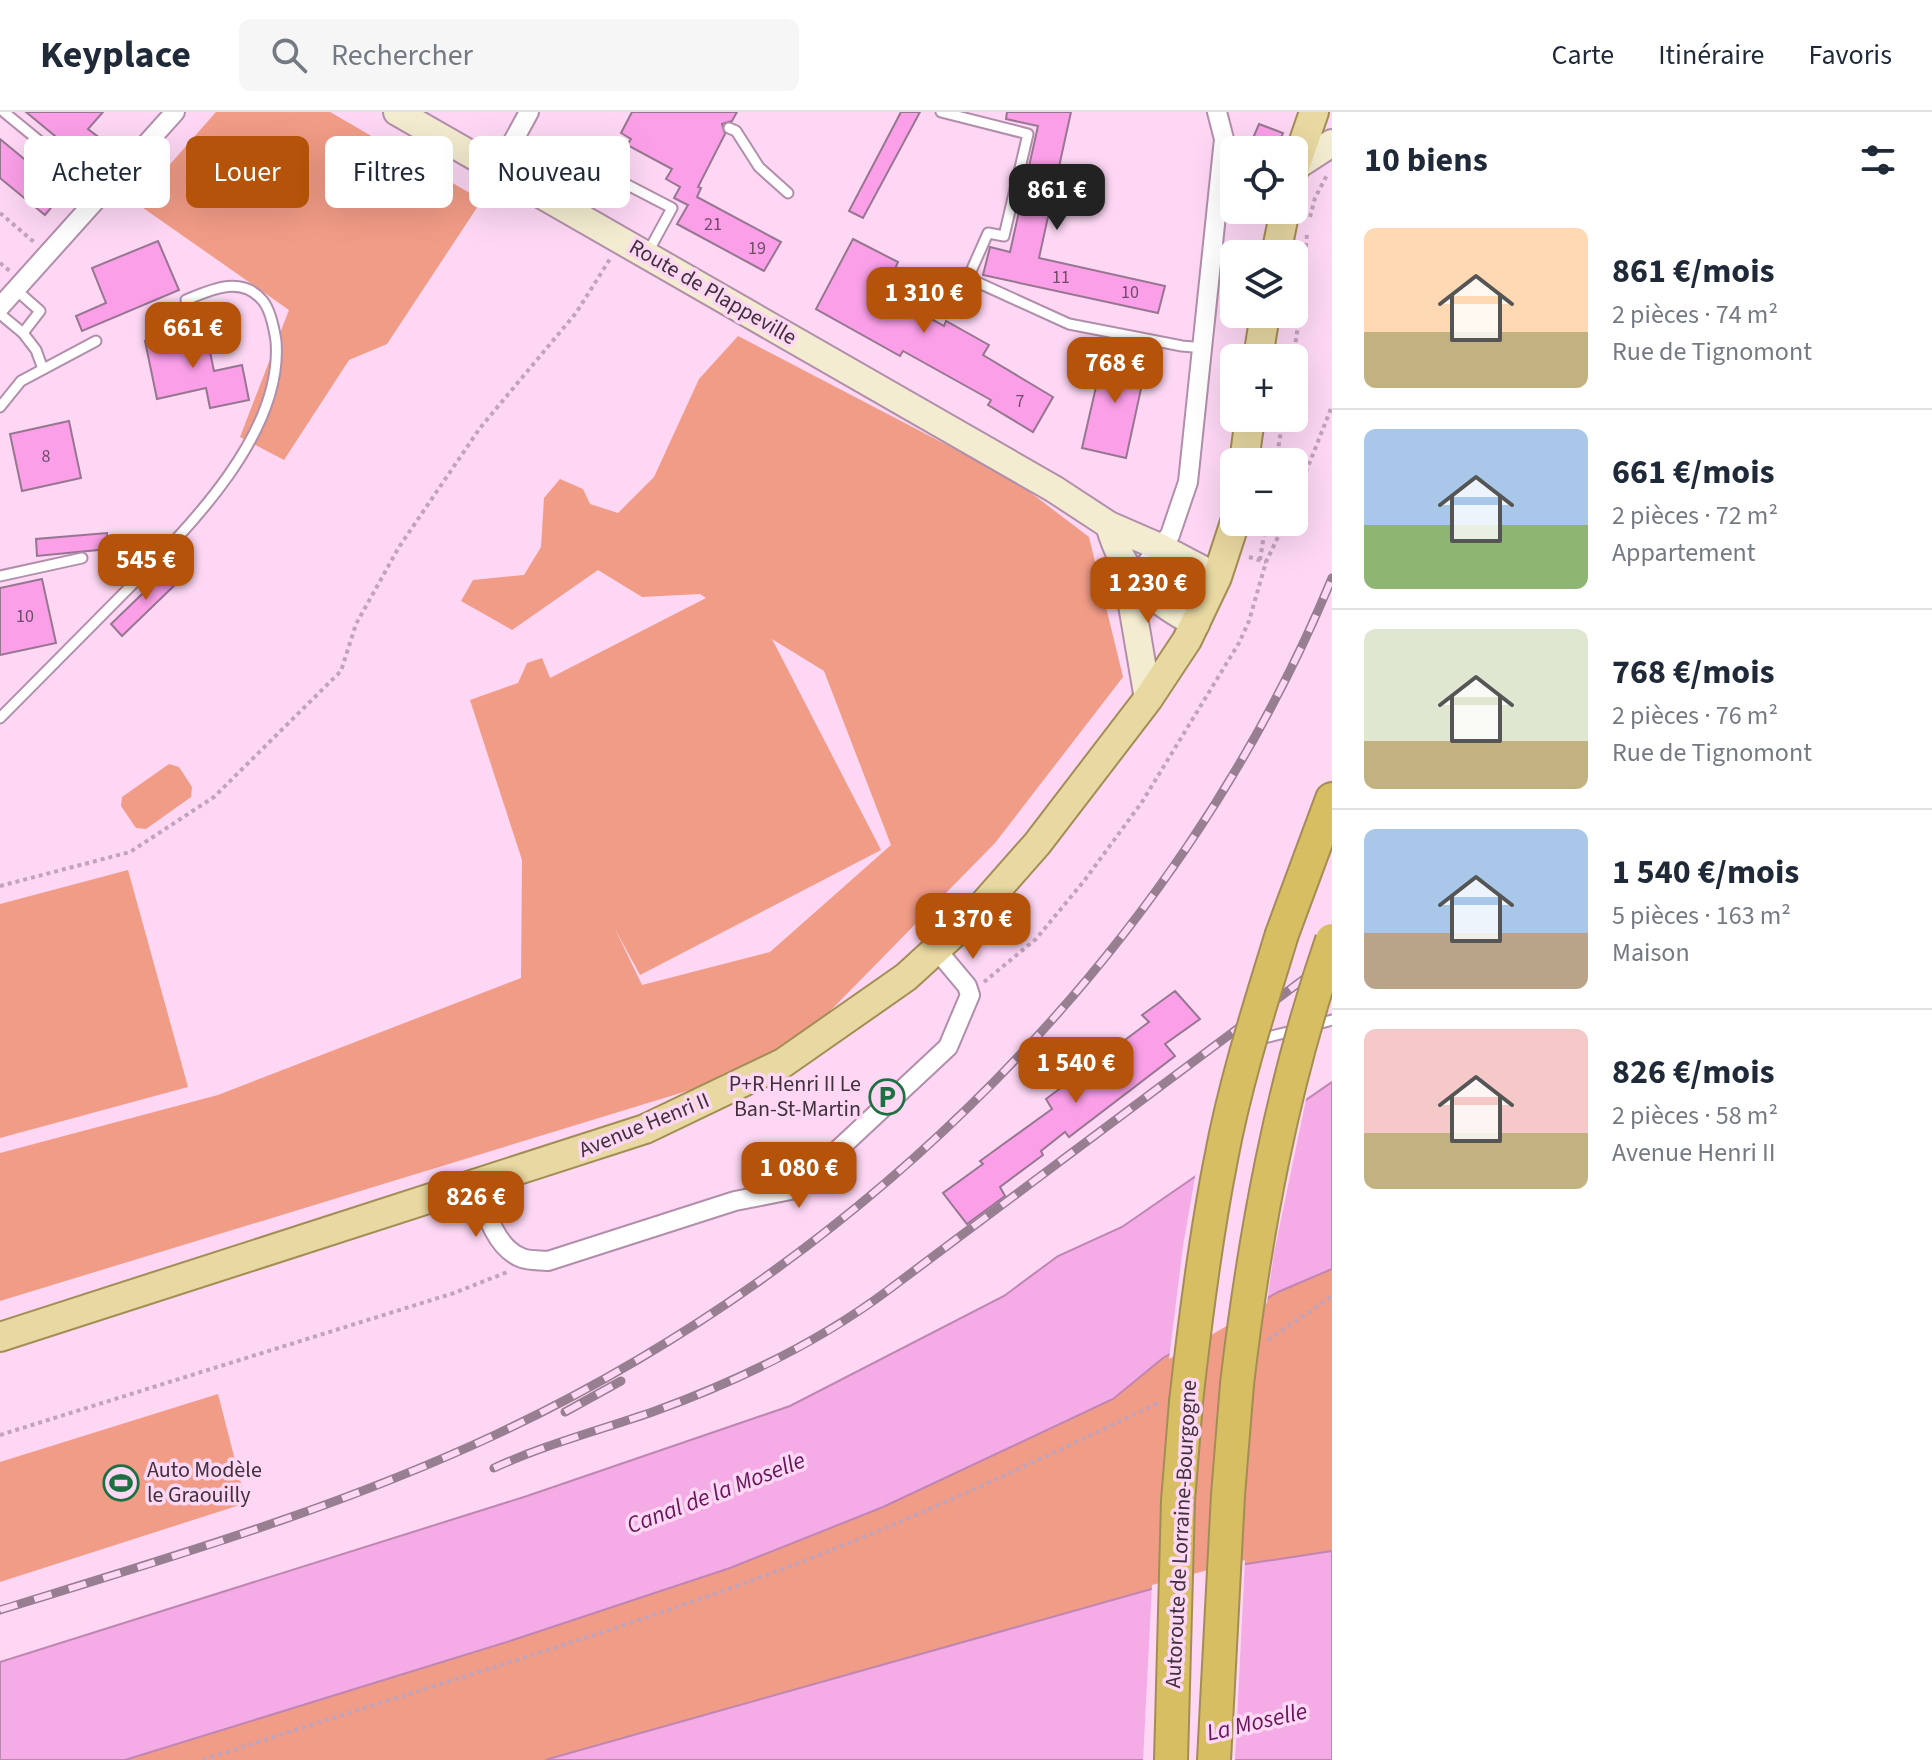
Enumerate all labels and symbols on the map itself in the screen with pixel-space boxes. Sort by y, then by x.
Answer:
pin: 861 € [1001,164,1113,232]
house number: 21 [704,212,722,237]
street label: Route de Plappeville [623,231,803,353]
house number: 19 [748,236,766,261]
house number: 11 [1052,265,1070,290]
pin: 1 310 € [850,267,998,335]
house number: 10 [1121,280,1139,305]
pin: 661 € [137,302,249,370]
pin: 768 € [1059,337,1171,405]
house number: 7 [1016,389,1025,414]
house number: 8 [42,444,51,469]
pin: 545 € [90,534,202,602]
pin: 1 230 € [1074,557,1222,625]
house number: 10 [16,604,34,629]
pin: 1 370 € [899,893,1047,961]
pin: 1 540 € [1002,1037,1150,1105]
place label: P+R Henri II Le Ban-St-Martin [729,1068,861,1125]
parking icon: P+R Henri II Le Ban-St-Martin [868,1078,906,1116]
street label: Avenue Henri II [574,1084,714,1166]
pin: 1 080 € [725,1142,873,1210]
pin: 826 € [420,1171,532,1239]
street label: Autoroute de Lorraine-Bourgogne [1157,1379,1205,1689]
water label: Canal de la Moselle [622,1443,810,1543]
place label: Auto Modèle le Graouilly [147,1454,262,1511]
sports icon: Auto Modèle le Graouilly [102,1464,140,1502]
water label: La Moselle [1203,1693,1311,1751]

